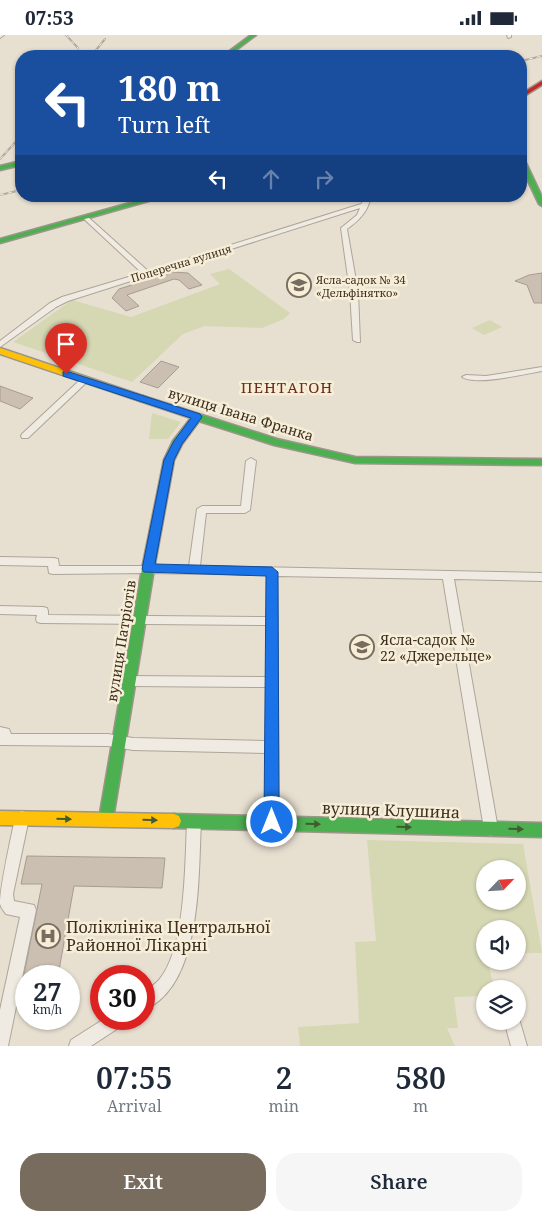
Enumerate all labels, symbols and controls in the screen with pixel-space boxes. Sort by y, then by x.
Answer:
text: 07:53 [25,5,74,31]
text: 180 m [118,64,221,111]
icon: left [35,70,100,135]
text: Turn left [118,109,210,139]
icon: left [204,165,232,193]
icon: ahead [257,165,285,193]
icon: right [310,165,338,193]
street label: Поперечна вулиця [129,241,233,285]
school or university icon: Ясла-садок № 34 «Дельфінятко» [286,272,312,298]
place label: Ясла-садок № 34 «Дельфінятко» [315,272,406,300]
pin [45,323,87,374]
icon: arrive [52,330,80,358]
district label: ПЕНТАГОН [241,377,333,397]
street label: вулиця Івана Франка [166,383,316,445]
street label: вулиця Патріотів [102,579,140,703]
place label: Ясла-садок № 22 «Джерельце» [379,630,492,665]
school or university icon: Ясла-садок № 22 «Джерельце» [349,634,375,660]
position arrow [245,795,297,847]
street label: вулиця Клушина [321,797,461,823]
one-way arrow [57,815,73,823]
one-way arrow [142,817,158,825]
one-way arrow [306,820,322,828]
one-way arrow [396,823,412,831]
one-way arrow [509,826,525,834]
north arrow [476,860,526,910]
map controls [476,860,526,1030]
place label: Поліклініка Центральної Районної Лікарні [66,916,271,956]
button: sound [476,920,526,970]
hospital icon: Поліклініка Центральної Районної Лікарні [35,923,61,949]
speed limit sign: 30 [90,965,155,1030]
text: 27 [33,974,62,1008]
button: layers [476,980,526,1030]
text: km/h [33,1001,62,1018]
text: 07:55 [96,1057,173,1098]
text: 2 [275,1057,292,1098]
text: 580 [395,1057,446,1098]
text: Arrival [107,1095,162,1117]
text: min [269,1095,299,1117]
text: m [413,1095,428,1117]
button: Exit [20,1153,266,1211]
button: Share [276,1153,522,1211]

